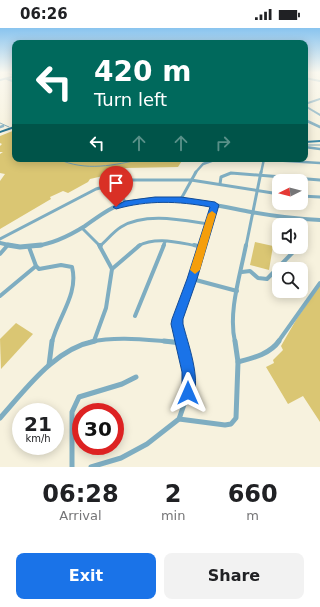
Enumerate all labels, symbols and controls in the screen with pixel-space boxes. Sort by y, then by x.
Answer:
text: 06:26 [20,5,68,23]
text: 420 m [94,55,191,88]
icon: left [28,56,80,108]
text: Turn left [94,89,167,110]
icon: left [86,132,108,154]
icon: ahead [128,132,150,154]
icon: ahead [170,132,192,154]
icon: right [212,132,234,154]
pin [99,166,133,207]
icon: arrive [105,172,127,194]
north arrow [272,174,308,210]
map controls [272,174,308,298]
button: sound [272,218,308,254]
button: search [272,262,308,298]
position arrow [167,372,209,414]
speed limit sign: 30 [72,403,124,455]
text: 21 [24,412,52,436]
text: km/h [25,433,51,444]
text: 06:28 [42,480,119,508]
text: 2 [165,480,181,508]
text: 660 [228,480,278,508]
text: Arrival [59,508,102,523]
text: min [161,508,185,523]
text: m [246,508,259,523]
button: Exit [16,553,156,599]
button: Share [164,553,304,599]

